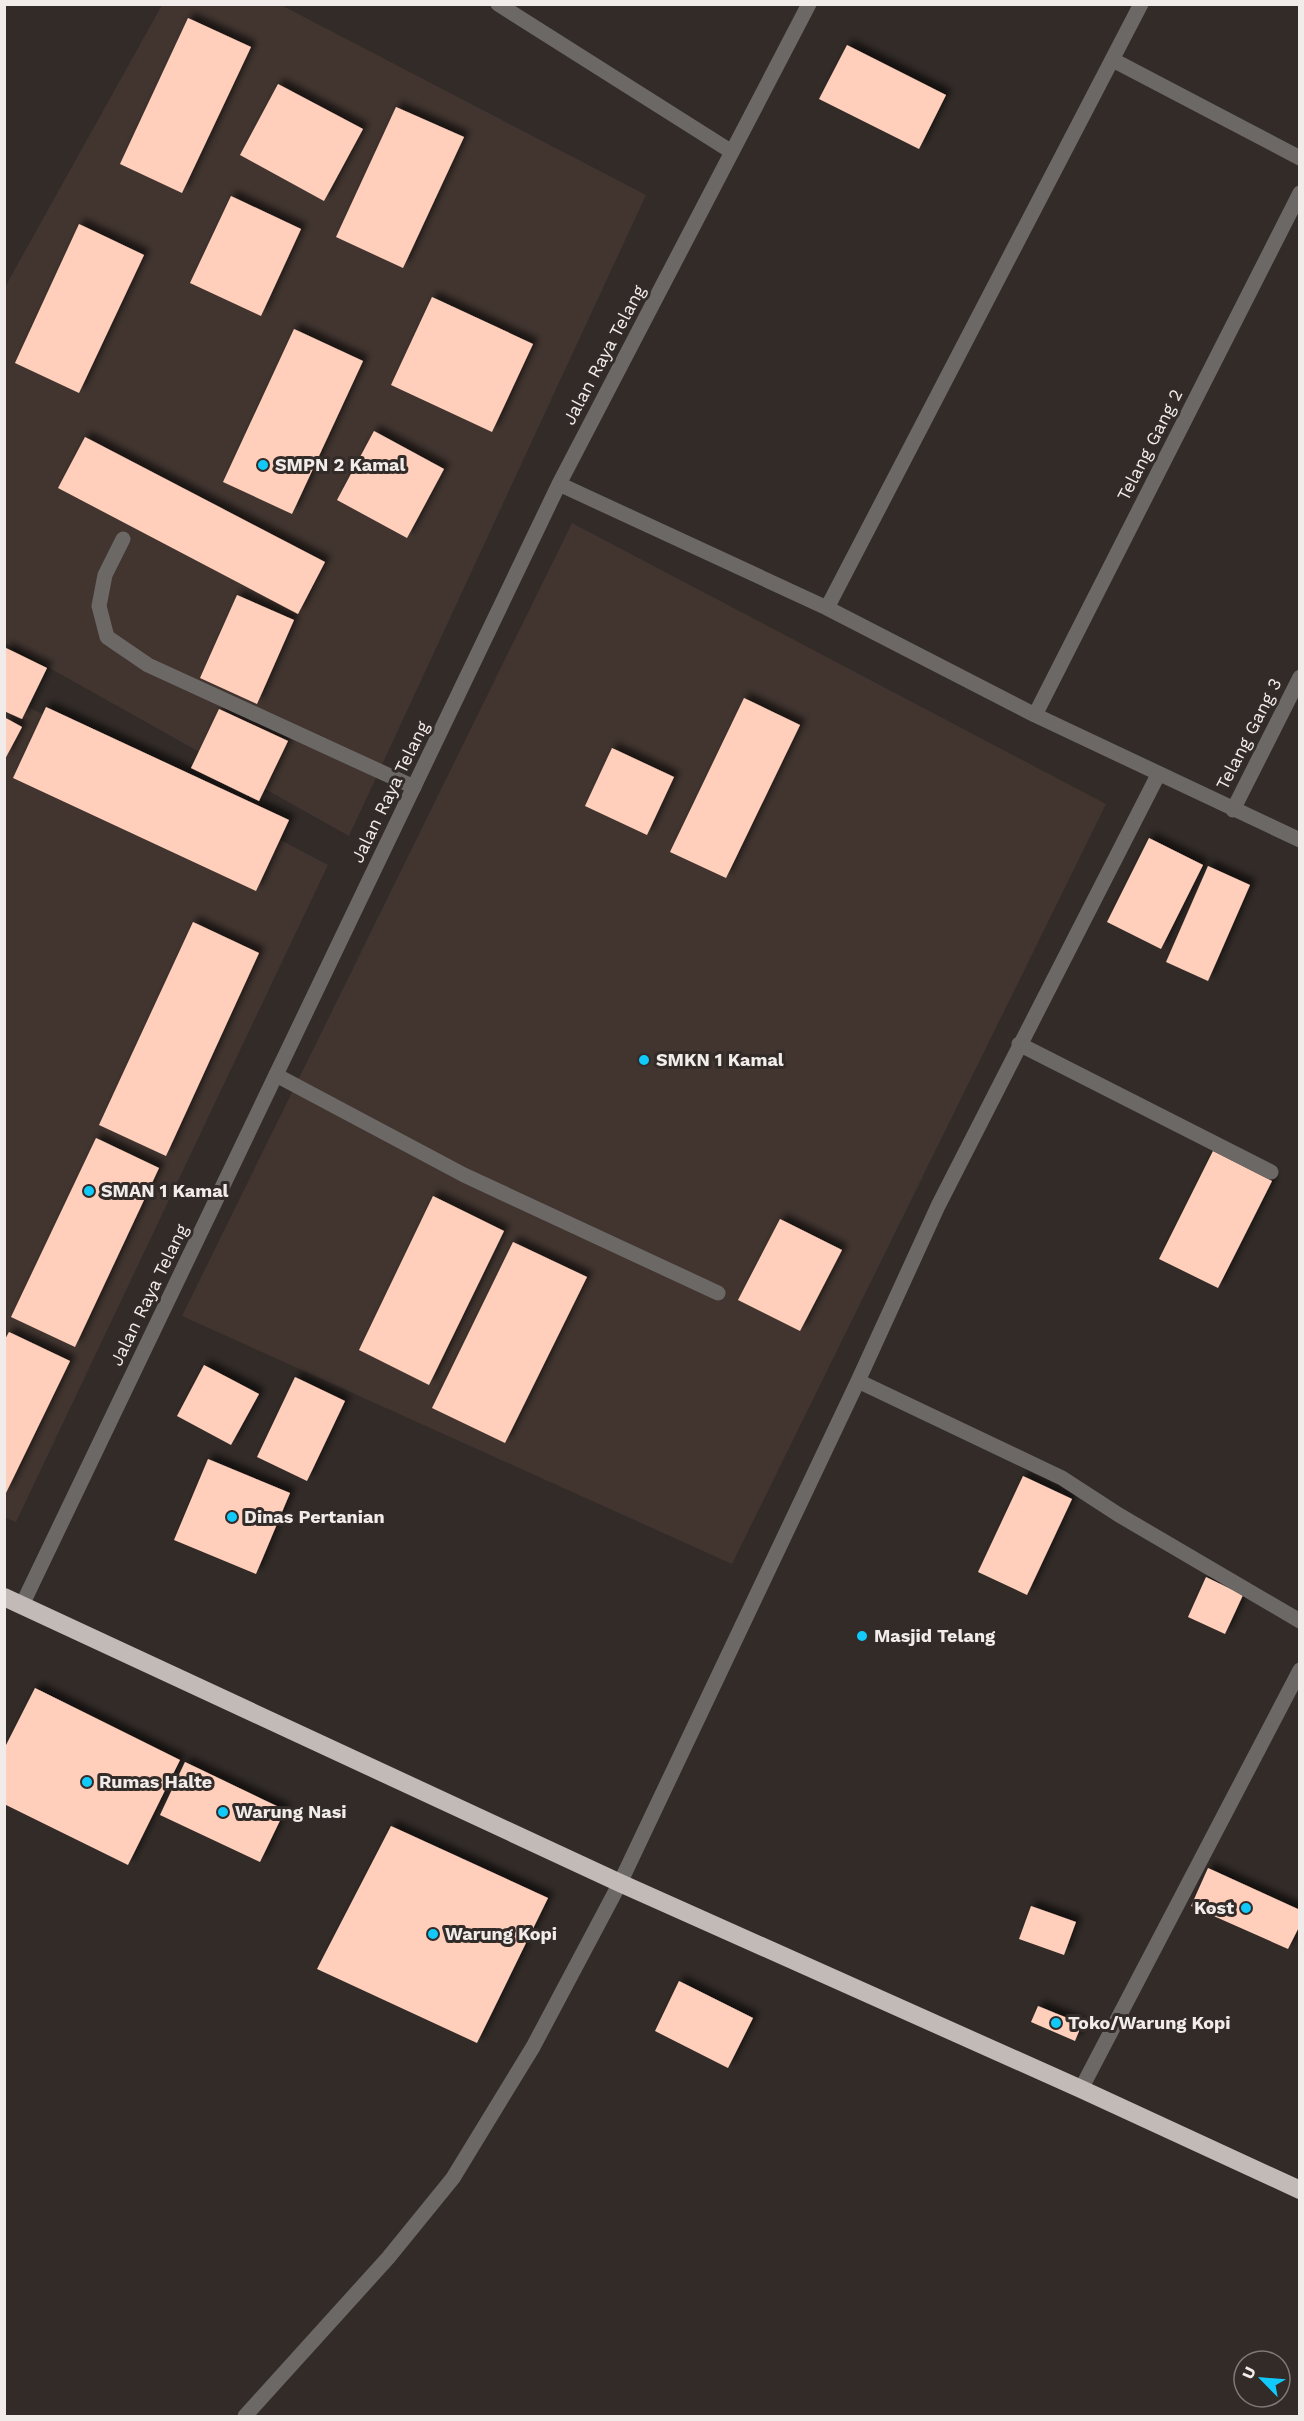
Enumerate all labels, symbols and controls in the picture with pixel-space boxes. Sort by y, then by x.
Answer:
street label: Jalan Raya Telang [558,281,649,428]
street label: Telang Gang 2 [1112,385,1187,504]
place label: SMPN 2 Kamal [275,454,406,475]
marker: SMPN 2 Kamal [256,458,270,472]
street label: Telang Gang 3 [1211,674,1286,793]
street label: Jalan Raya Telang [346,717,433,866]
place label: SMKN 1 Kamal [656,1049,784,1070]
marker: SMKN 1 Kamal [637,1053,651,1067]
place label: SMAN 1 Kamal [101,1180,229,1201]
marker: SMAN 1 Kamal [82,1184,96,1198]
street label: Jalan Raya Telang [105,1220,192,1369]
place label: Dinas Pertanian [244,1506,385,1527]
marker: Dinas Pertanian [225,1510,239,1524]
place label: Masjid Telang [874,1625,996,1646]
marker: Masjid Telang [855,1629,869,1643]
place label: Rumas Halte [99,1771,212,1792]
marker: Rumas Halte [80,1775,94,1789]
place label: Warung Nasi [235,1801,346,1822]
marker: Warung Nasi [216,1805,230,1819]
place label: Kost [1194,1897,1234,1918]
marker: Kost [1239,1901,1253,1915]
place label: Warung Kopi [445,1923,557,1944]
marker: Warung Kopi [426,1927,440,1941]
place label: Toko/Warung Kopi [1068,2012,1231,2033]
marker: Toko/Warung Kopi [1049,2016,1063,2030]
north arrow [1232,2349,1292,2409]
text: U [1238,2364,1260,2382]

